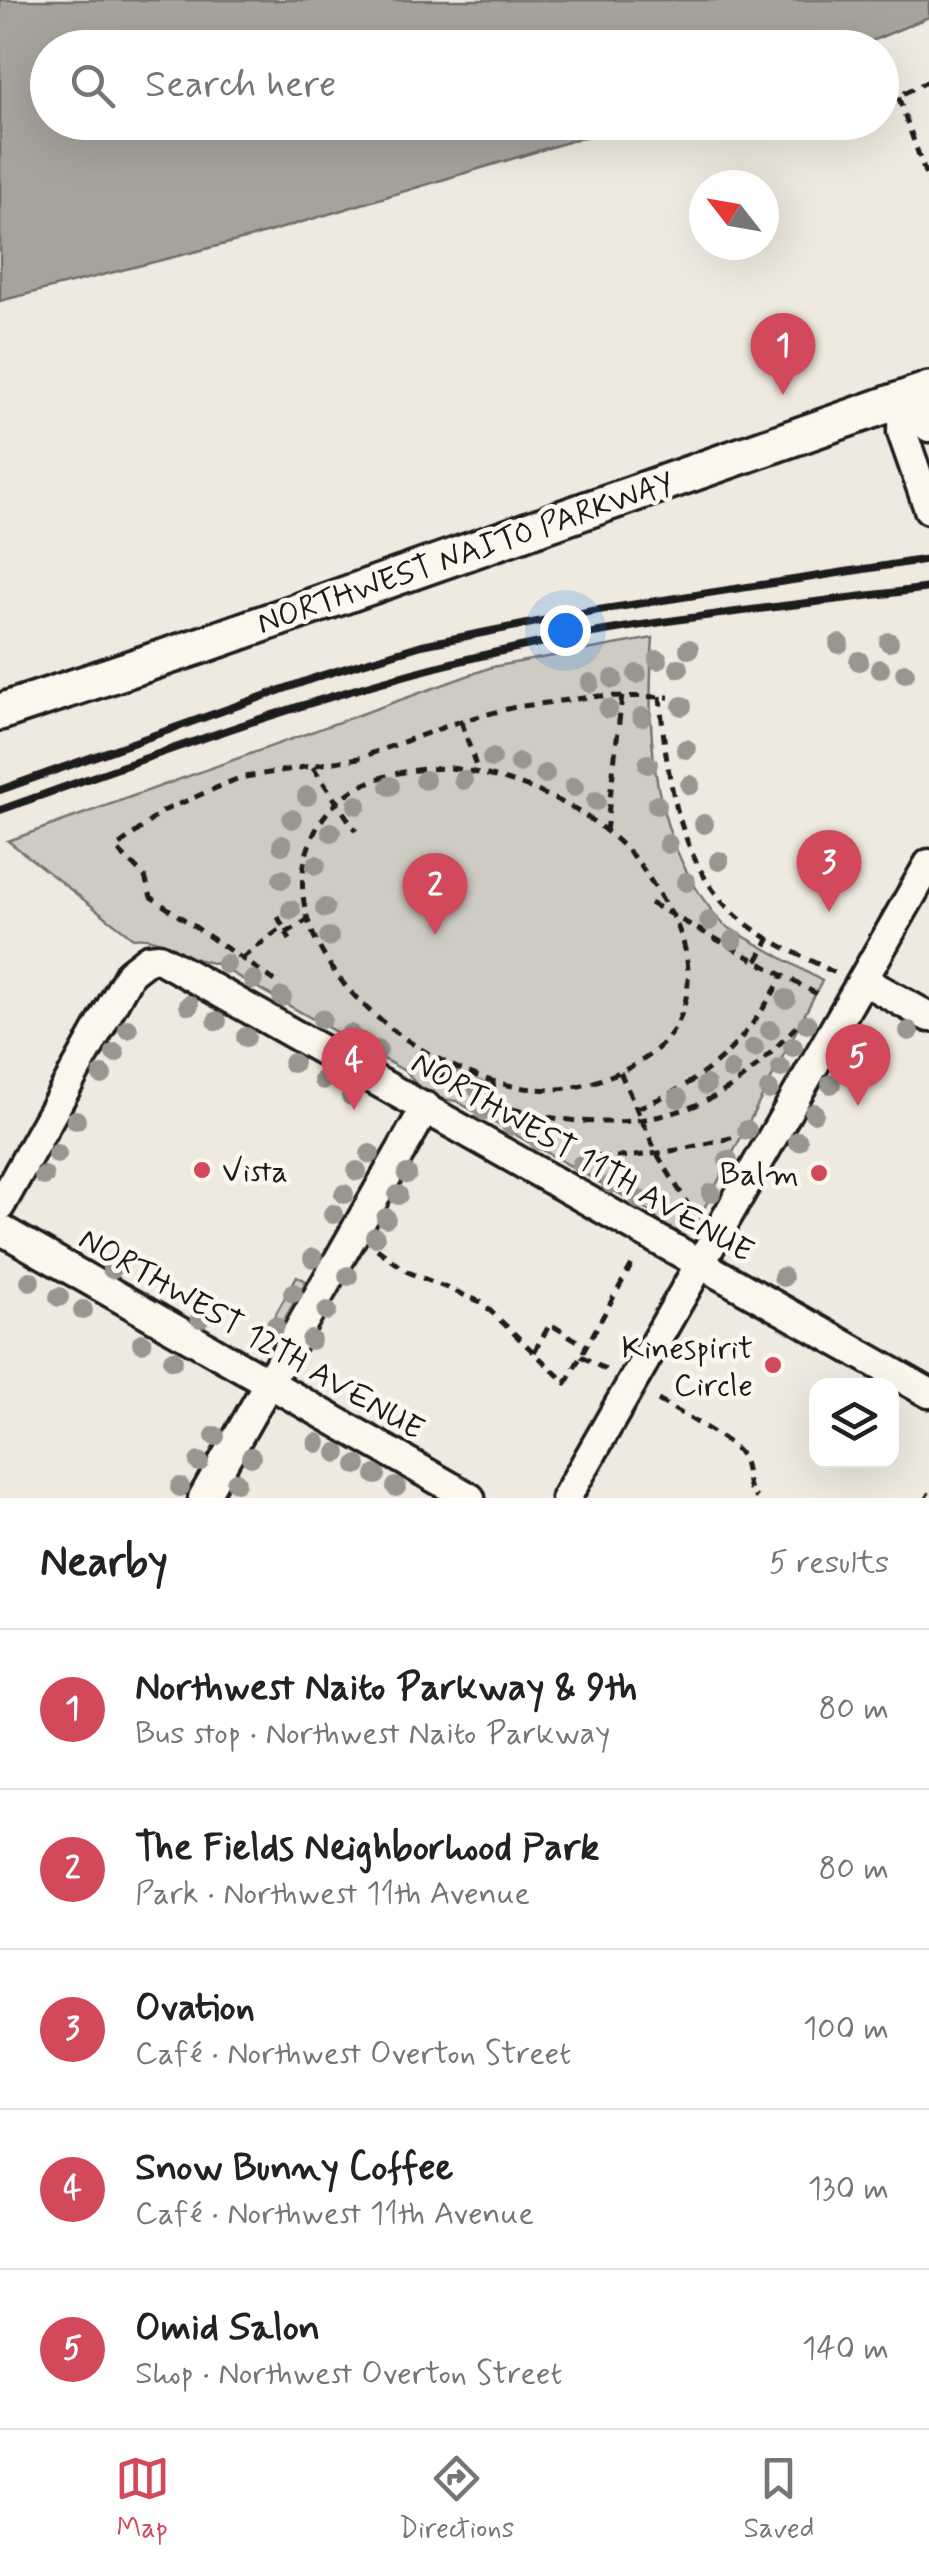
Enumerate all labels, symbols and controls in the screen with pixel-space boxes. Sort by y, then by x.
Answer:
search box [30,30,899,140]
icon: search [65,58,120,113]
text: Search here [145,61,336,110]
north arrow [689,170,779,260]
pin: 1 [750,312,816,395]
street label: NORTHWEST NAITO PARKWAY [252,463,680,645]
your location [540,605,591,656]
pin: 3 [796,830,862,912]
pin: 2 [402,852,468,935]
pin: 5 [826,1024,890,1106]
pin: 4 [322,1028,386,1110]
street label: NORTHWEST 11TH AVENUE [403,1042,761,1273]
place label: Vista [222,1151,288,1193]
place label: Balm [720,1154,799,1196]
marker: Vista [191,1159,213,1181]
marker: Balm [808,1162,830,1184]
street label: NORTHWEST 12TH AVENUE [71,1219,431,1451]
place label: Kinespirit Circle [622,1328,753,1407]
marker: Kinespirit Circle [762,1354,784,1376]
map controls [809,1378,899,1468]
button: layers [809,1378,899,1468]
text: Nearby [40,1536,168,1591]
text: 5 results [769,1542,889,1584]
text: Northwest Naito Parkway & 9th [135,1664,637,1713]
text: 1 [65,1688,80,1730]
text: 80 m [819,1688,889,1730]
text: Bus stop · Northwest Naito Parkway [135,1713,610,1755]
text: The Fields Neighborhood Park [135,1824,599,1873]
text: 2 [65,1848,80,1890]
text: 80 m [819,1848,889,1890]
text: Park · Northwest 11th Avenue [135,1873,530,1915]
text: Ovation [135,1984,255,2033]
text: 3 [65,2008,80,2050]
text: 100 m [803,2008,889,2050]
text: Café · Northwest Overton Street [135,2033,571,2075]
text: Snow Bunny Coffee [135,2144,453,2193]
text: 4 [63,2168,82,2210]
text: 130 m [808,2168,889,2210]
text: Café · Northwest 11th Avenue [135,2193,534,2235]
text: Omid Salon [135,2304,320,2353]
text: 5 [63,2328,82,2370]
text: 140 m [802,2328,889,2370]
text: Shop · Northwest Overton Street [135,2353,562,2395]
tab: Map [115,2451,170,2548]
tab: Directions [399,2451,514,2548]
tab: Saved [744,2451,814,2548]

